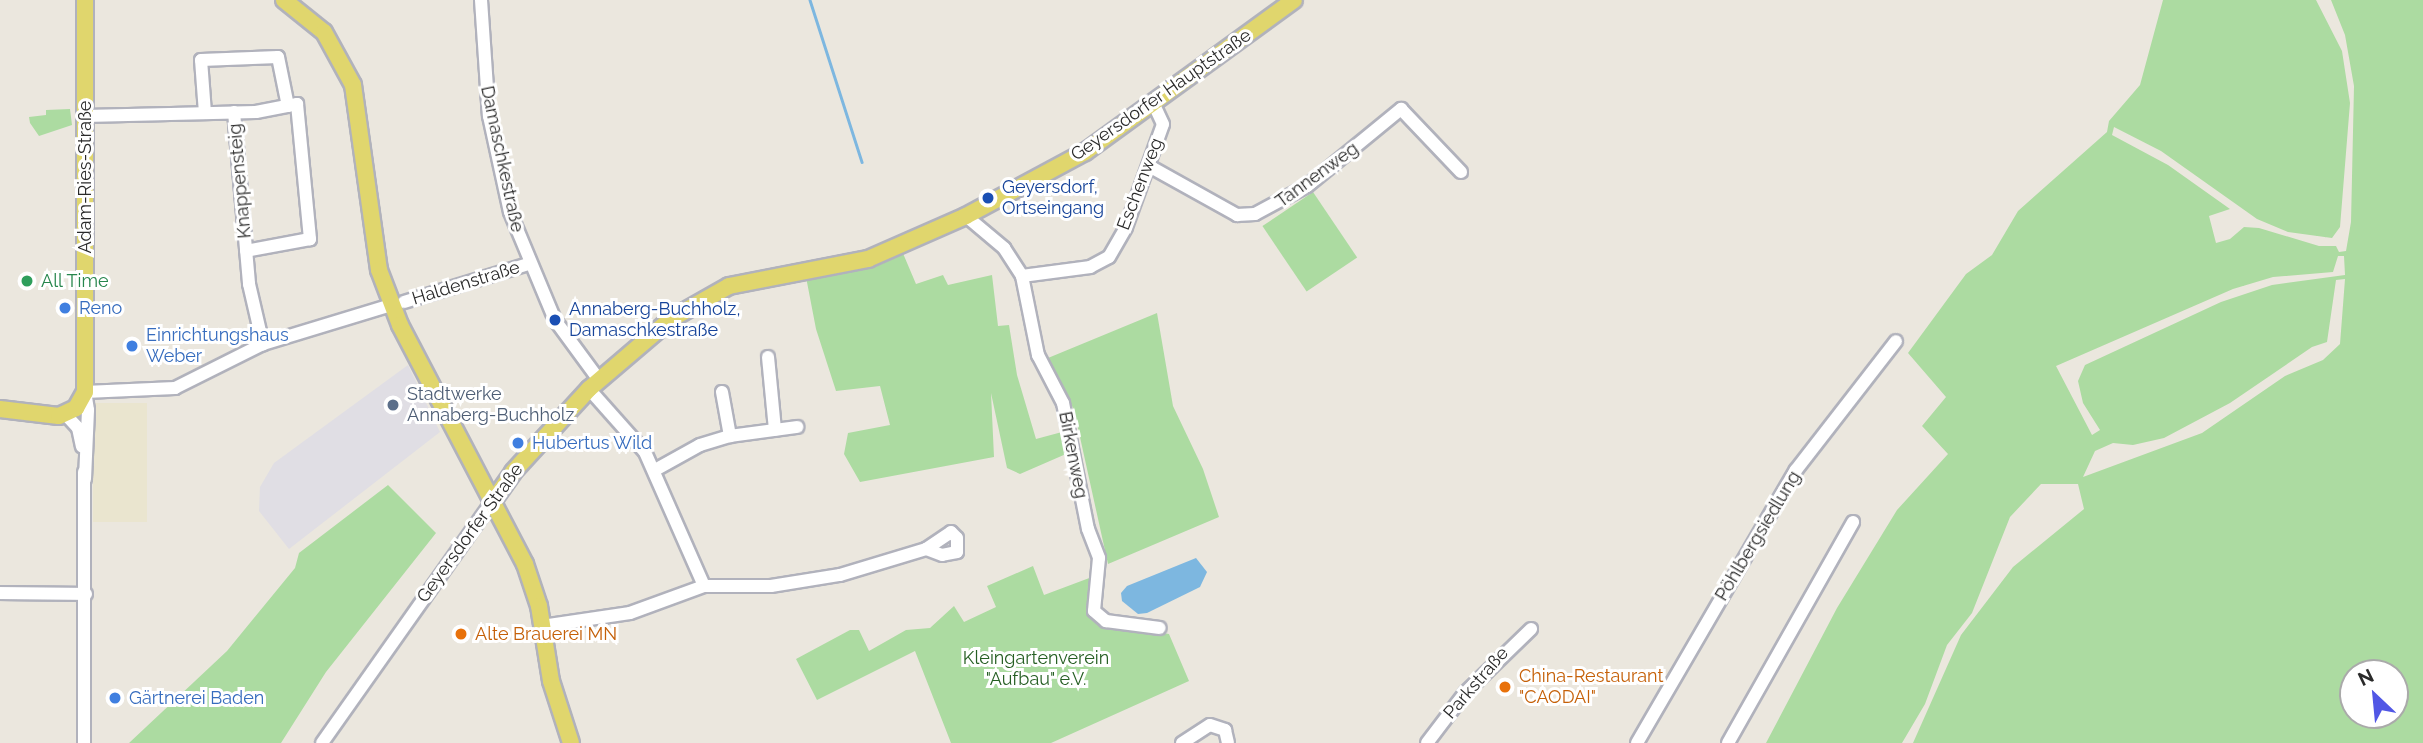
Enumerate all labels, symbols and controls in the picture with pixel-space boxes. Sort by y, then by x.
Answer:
street label: Geyersdorfer Hauptstraße [1067,24,1255,166]
street label: Damaschkestraße [476,84,528,234]
street label: Adam-Ries-Straße [74,101,96,253]
street label: Knappensteig [224,123,256,239]
street label: Eschenweg [1113,135,1167,233]
street label: Tannenweg [1272,138,1362,212]
place label: Geyersdorf, Ortseingang [1002,177,1104,220]
marker: Geyersdorf, Ortseingang [980,190,996,206]
street label: Haldenstraße [410,256,522,310]
place label: All Time [41,270,110,292]
marker: All Time [19,273,35,289]
place label: Reno [79,297,122,319]
place label: Annaberg-Buchholz, Damaschkestraße [569,299,740,342]
marker: Reno [57,300,73,316]
marker: Annaberg-Buchholz, Damaschkestraße [547,312,563,328]
place label: Einrichtungshaus Weber [146,325,289,368]
marker: Einrichtungshaus Weber [124,338,140,354]
place label: Stadtwerke Annaberg-Buchholz [407,384,574,426]
marker: Stadtwerke Annaberg-Buchholz [385,397,401,413]
street label: Birkenweg [1054,410,1092,500]
place label: Hubertus Wild [532,432,653,454]
marker: Hubertus Wild [510,435,526,451]
street label: Geyersdorfer Straße [412,459,528,607]
street label: Pöhlbergsiedlung [1711,467,1805,605]
place label: Alte Brauerei MN [475,623,617,645]
marker: Alte Brauerei MN [453,626,469,642]
street label: Parkstraße [1439,643,1513,723]
park label: Kleingartenverein "Aufbau" e.V. [963,648,1109,690]
north arrow [2339,659,2409,729]
text: N [2354,664,2377,690]
place label: China-Restaurant "CAODAI" [1519,666,1663,708]
marker: China-Restaurant "CAODAI" [1497,679,1513,695]
place label: Gärtnerei Baden [129,687,264,709]
marker: Gärtnerei Baden [107,690,123,706]

